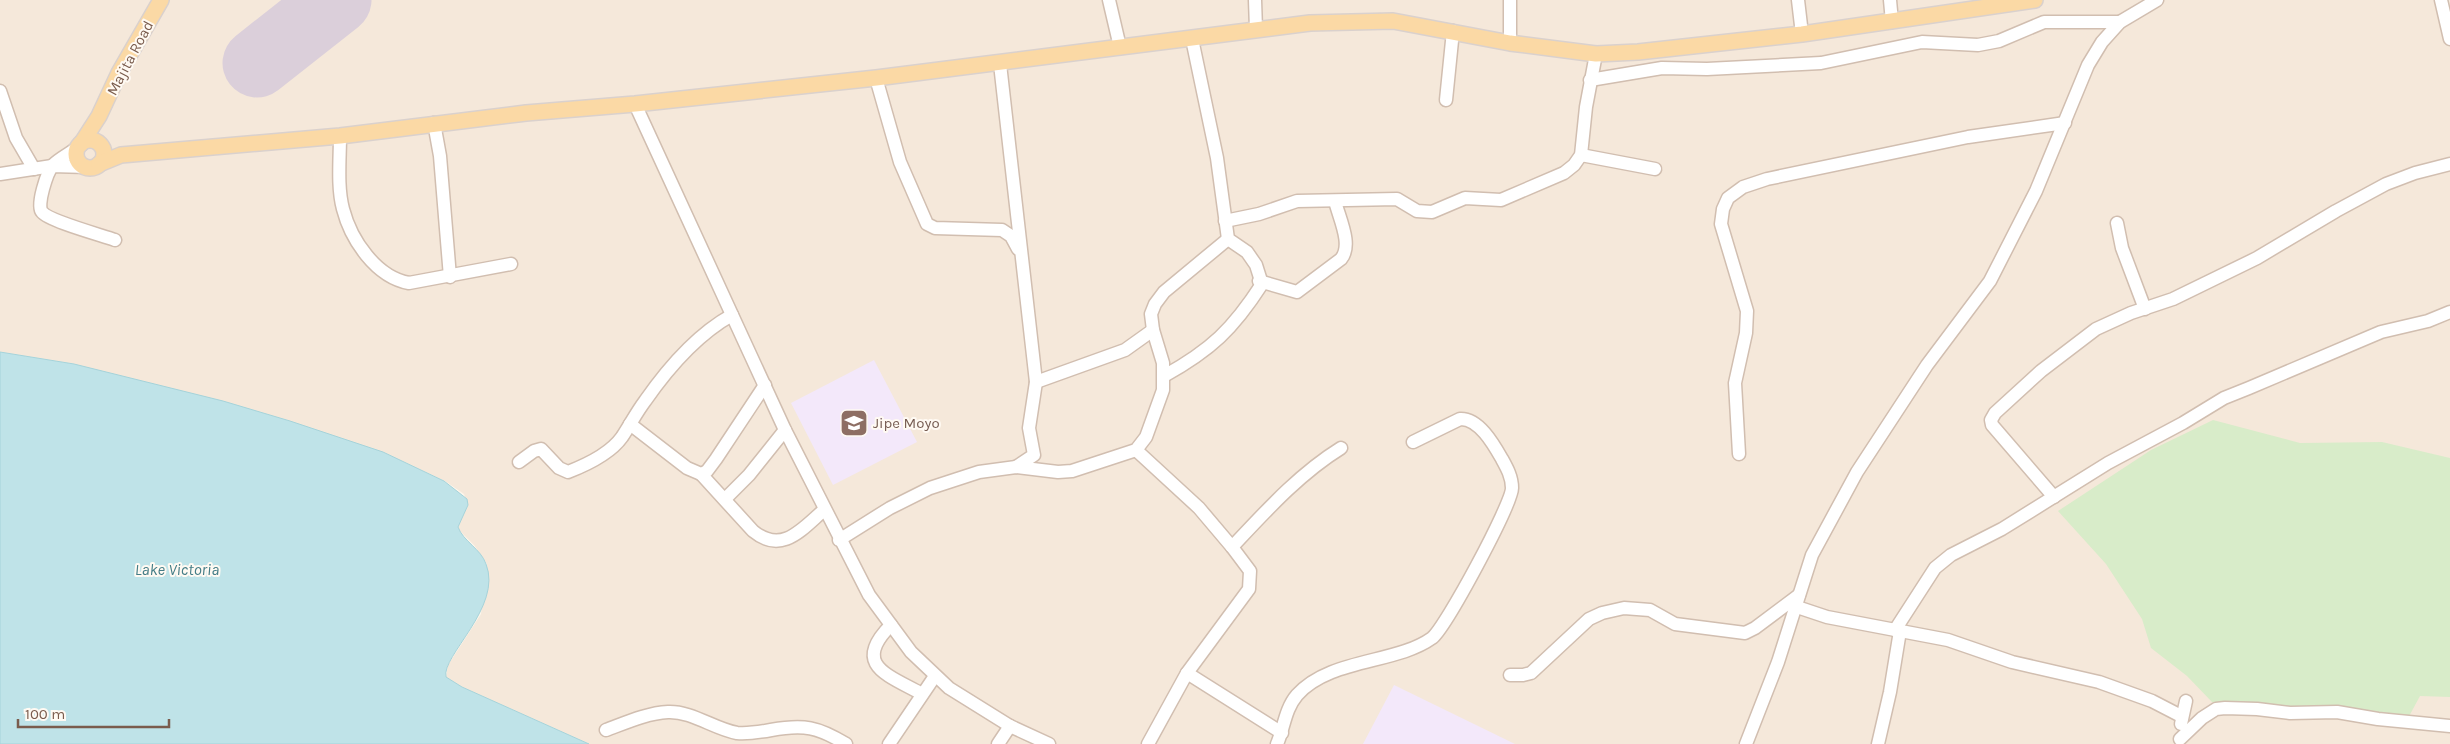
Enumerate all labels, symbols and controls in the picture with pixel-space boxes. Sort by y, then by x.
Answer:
street label: Majita Road [103,18,157,98]
school or university icon: Jipe Moyo [839,408,869,438]
place label: Jipe Moyo [873,414,940,432]
water label: Lake Victoria [135,560,219,579]
scale bar [18,696,169,728]
text: 100 m [25,705,65,723]

